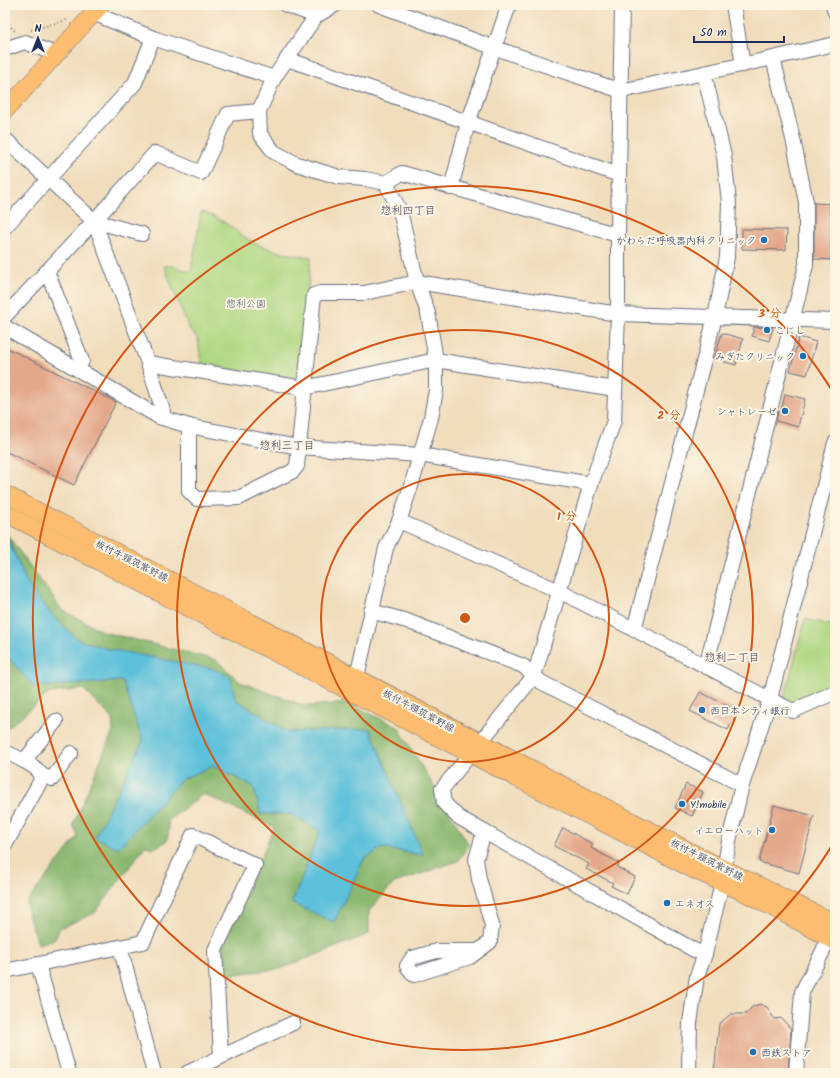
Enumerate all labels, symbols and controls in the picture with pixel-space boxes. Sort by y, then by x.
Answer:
north arrow [18,18,58,58]
scale bar [694,18,784,44]
text: N [35,20,42,38]
text: 50 m [700,23,727,42]
district label: 惣利四丁目 [381,202,436,220]
place label: かわらだ呼吸器内科クリニック [616,233,756,249]
marker: かわらだ呼吸器内科クリニック [759,235,769,245]
park label: 惣利公園 [226,296,266,312]
text: 3 分 [757,304,782,323]
place label: こにし [775,323,805,339]
marker: こにし [762,325,772,335]
place label: みぎたクリニック [715,349,795,365]
marker: みぎたクリニック [798,351,808,361]
place label: シャトレーゼ [717,404,777,420]
text: 2 分 [657,406,681,425]
marker: シャトレーゼ [780,406,790,416]
district label: 惣利三丁目 [260,437,315,455]
text: 1 分 [557,507,577,526]
street label: 板付牛頸筑紫野線 [92,536,171,586]
centre of rings [458,611,472,625]
district label: 惣利二丁目 [705,649,760,667]
street label: 板付牛頸筑紫野線 [379,685,458,737]
place label: 西日本シティ銀行 [710,703,790,719]
marker: 西日本シティ銀行 [697,705,707,715]
place label: Y!mobile [690,797,727,813]
marker: Y!mobile [677,799,687,809]
place label: イエローハット [694,823,764,839]
marker: イエローハット [767,825,777,835]
street label: 板付牛頸筑紫野線 [667,835,746,885]
place label: エネオス [675,896,714,912]
marker: エネオス [662,898,672,908]
place label: 西鉄ストア [761,1045,812,1061]
marker: 西鉄ストア [748,1047,758,1057]

